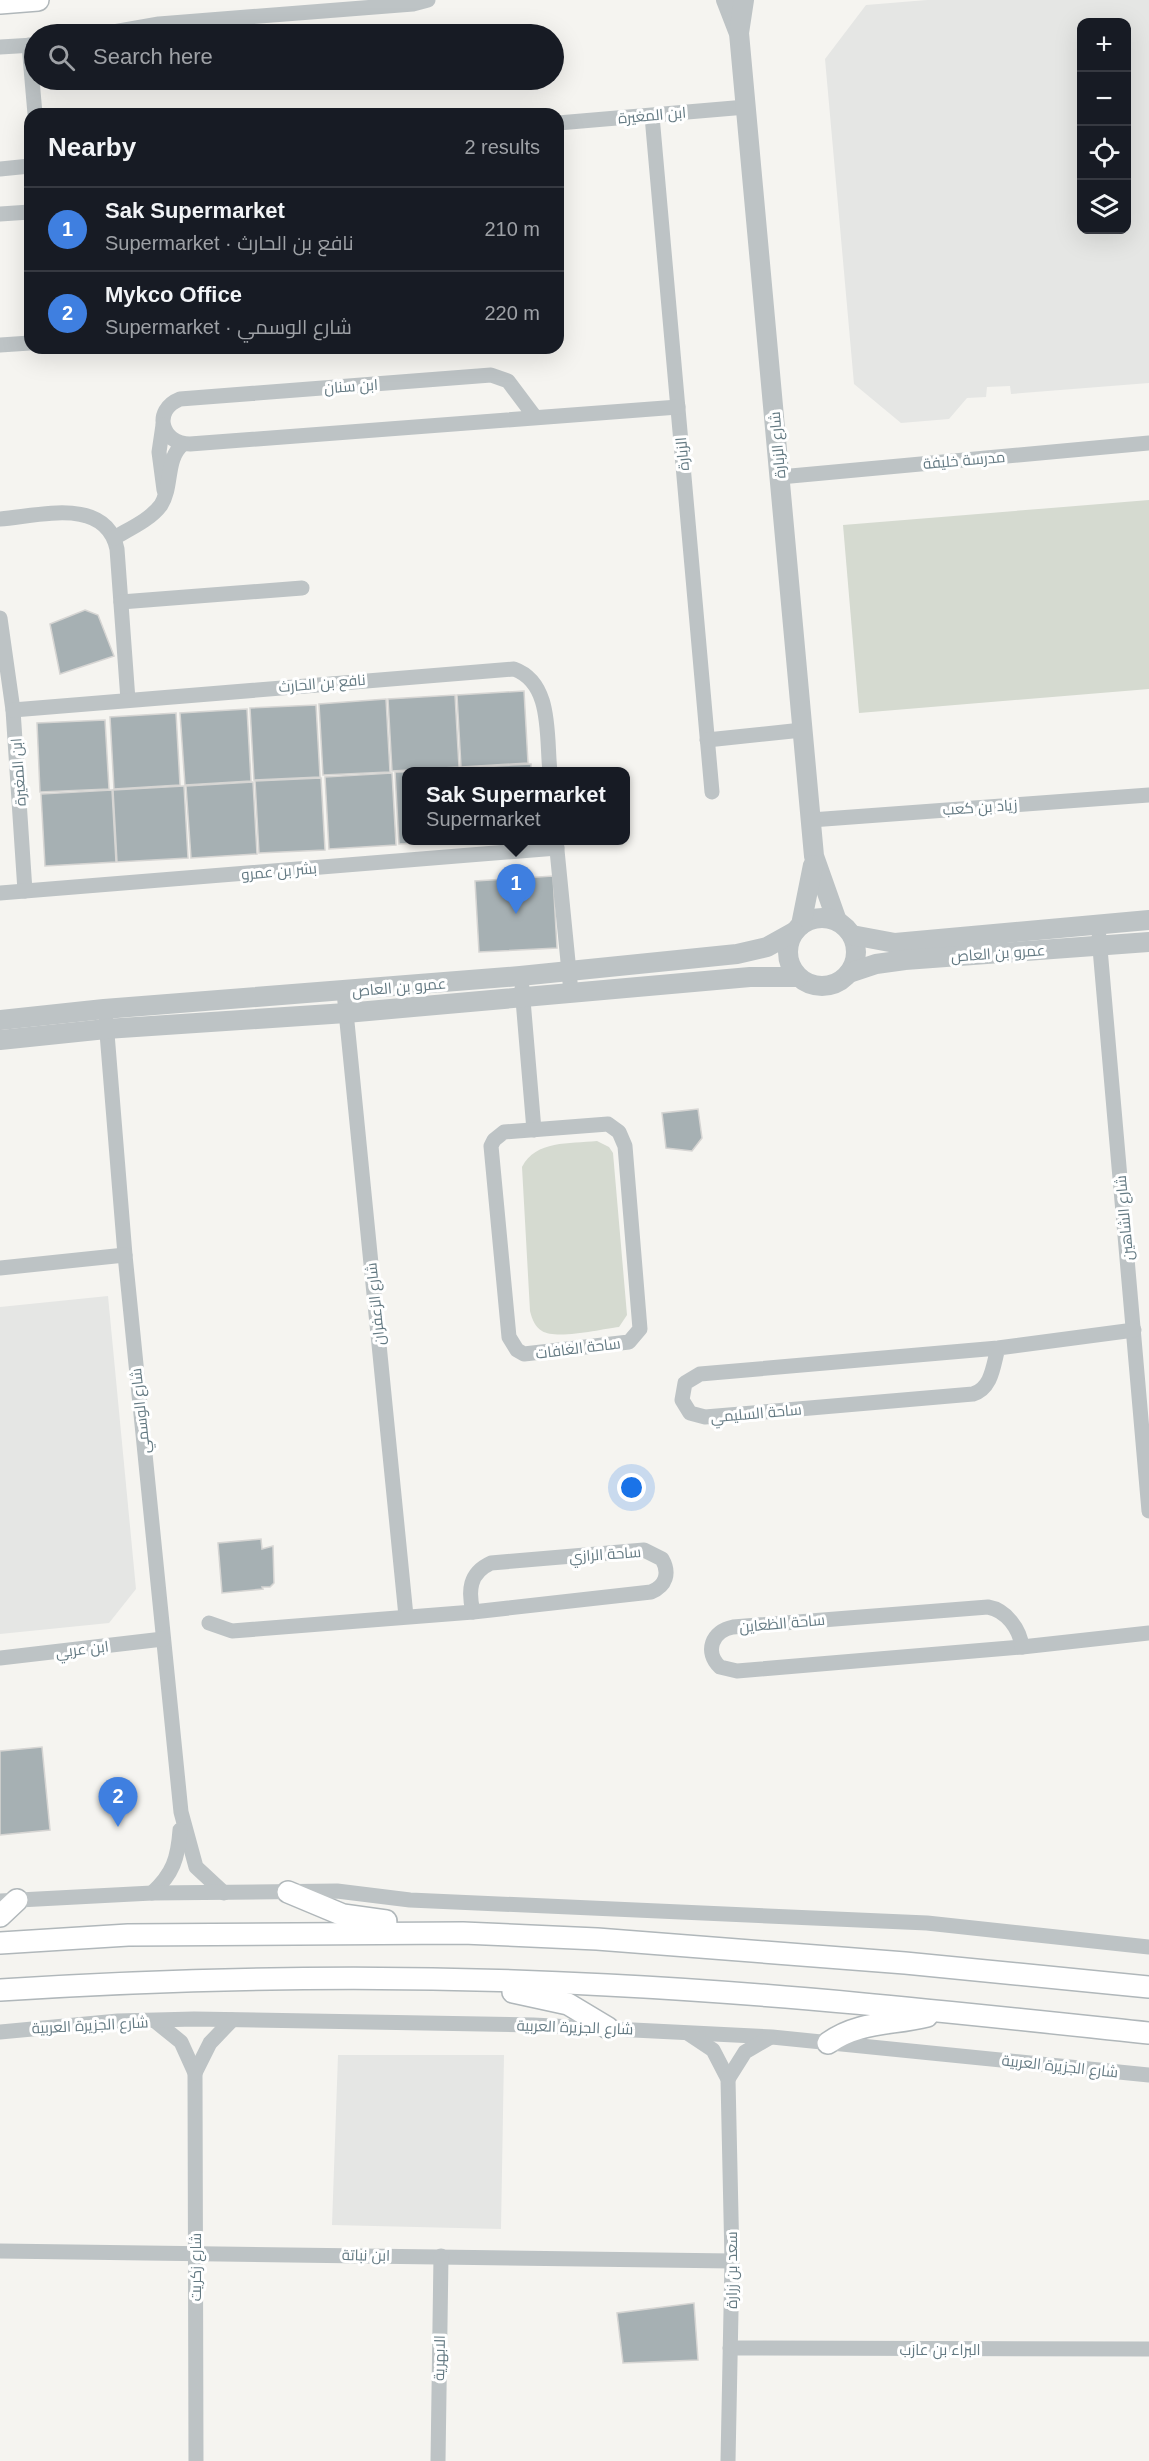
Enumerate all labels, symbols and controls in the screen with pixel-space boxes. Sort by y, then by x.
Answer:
map controls [1077,18,1131,234]
button: + [1077,18,1131,72]
search box [24,24,564,90]
icon: search [45,41,78,74]
text: Search here [93,44,213,69]
button: − [1077,72,1131,126]
street label: ابن المغيرة [617,104,687,128]
button: locate [1077,126,1131,180]
text: Nearby [48,132,136,162]
text: 2 results [464,136,540,158]
button: layers [1077,180,1131,234]
text: Sak Supermarket [105,198,285,223]
text: 1 [62,218,73,240]
text: 210 m [484,218,540,240]
text: Supermarket · نافع بن الحارث [105,232,354,254]
text: Mykco Office [105,282,242,307]
text: 2 [62,302,73,324]
text: 220 m [484,302,540,324]
text: Supermarket · شارع الوسمي [105,316,352,338]
street label: ابن سنان [324,376,379,398]
street label: شارع الزبارة [766,411,791,479]
street label: الزبارة [672,436,693,472]
street label: مدرسة خليفة [922,448,1006,473]
street label: نافع بن الحارث [278,671,366,698]
street label: ابن المغيرة [7,737,31,807]
popup [402,767,630,845]
text: Sak Supermarket [426,782,606,807]
street label: زياد بن كعب [942,796,1018,820]
text: Supermarket [426,808,541,830]
street label: بشر بن عمرو [241,859,318,885]
pin: 1 [496,864,536,914]
street label: عمرو بن العاص [950,941,1046,967]
street label: عمرو بن العاص [351,974,447,1002]
street label: شارع الشاهين [1112,1174,1139,1261]
street label: شارع الزعفران [362,1262,391,1346]
street label: ساحة الغافات [535,1334,621,1362]
street label: شارع الوسمي [127,1367,157,1455]
street label: ساحة السليمي [710,1401,803,1429]
your location [617,1473,646,1502]
street label: ساحة الرازي [568,1543,642,1569]
street label: ساحة الظعاين [739,1611,826,1637]
street label: ابن عربي [54,1637,110,1665]
pin: 2 [98,1778,138,1827]
street label: شارع الجزيرة العربية [31,2013,149,2040]
street label: شارع الجزيرة العربية [516,2016,634,2041]
street label: شارع الجزيرة العربية [1001,2051,1119,2084]
street label: سعد بن زرارة [723,2231,742,2309]
street label: شارع زكريت [187,2233,207,2301]
street label: ابن نباتة [342,2246,390,2266]
street label: الابهرية [430,2335,450,2381]
street label: البراء بن عازب [899,2341,981,2360]

